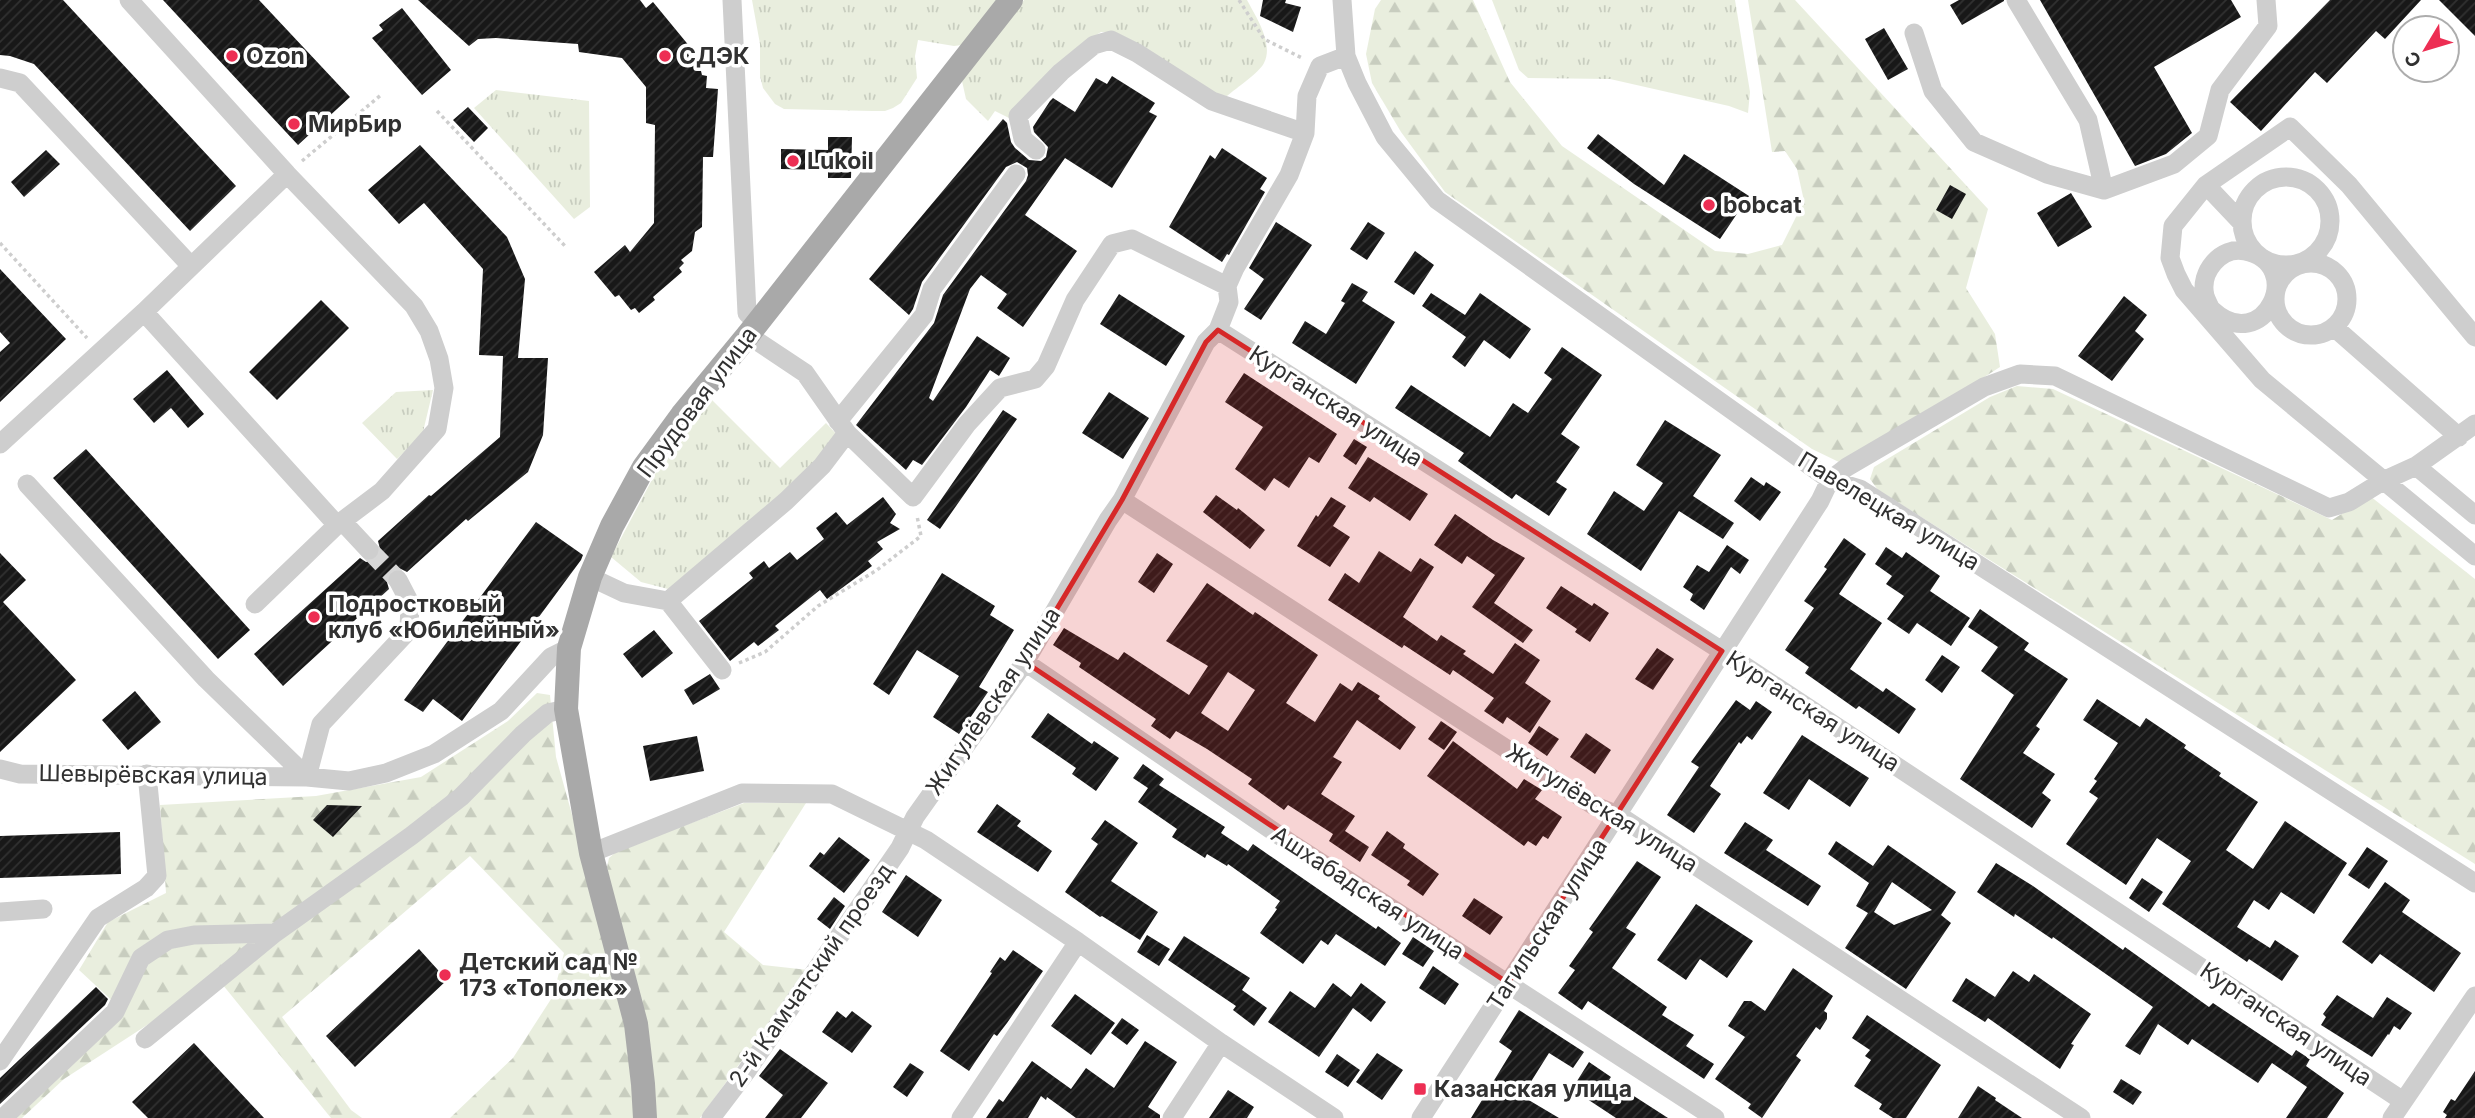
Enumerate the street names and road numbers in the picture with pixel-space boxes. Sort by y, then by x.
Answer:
street label: Прудовая улица [631,321,763,483]
street label: Курганская улица [1244,339,1428,473]
street label: Павелецкая улица [1793,446,1985,576]
street label: Жигулёвская улица [920,602,1066,800]
street label: Курганская улица [1721,644,1905,778]
street label: Жигулёвская улица [1501,738,1703,878]
street label: Шевырёвская улица [38,759,268,791]
street label: Ашхабадская улица [1266,820,1470,966]
street label: Тагильская улица [1481,833,1613,1015]
street label: 2-й Камчатский проезд [723,858,899,1092]
street label: Курганская улица [2195,956,2377,1092]

